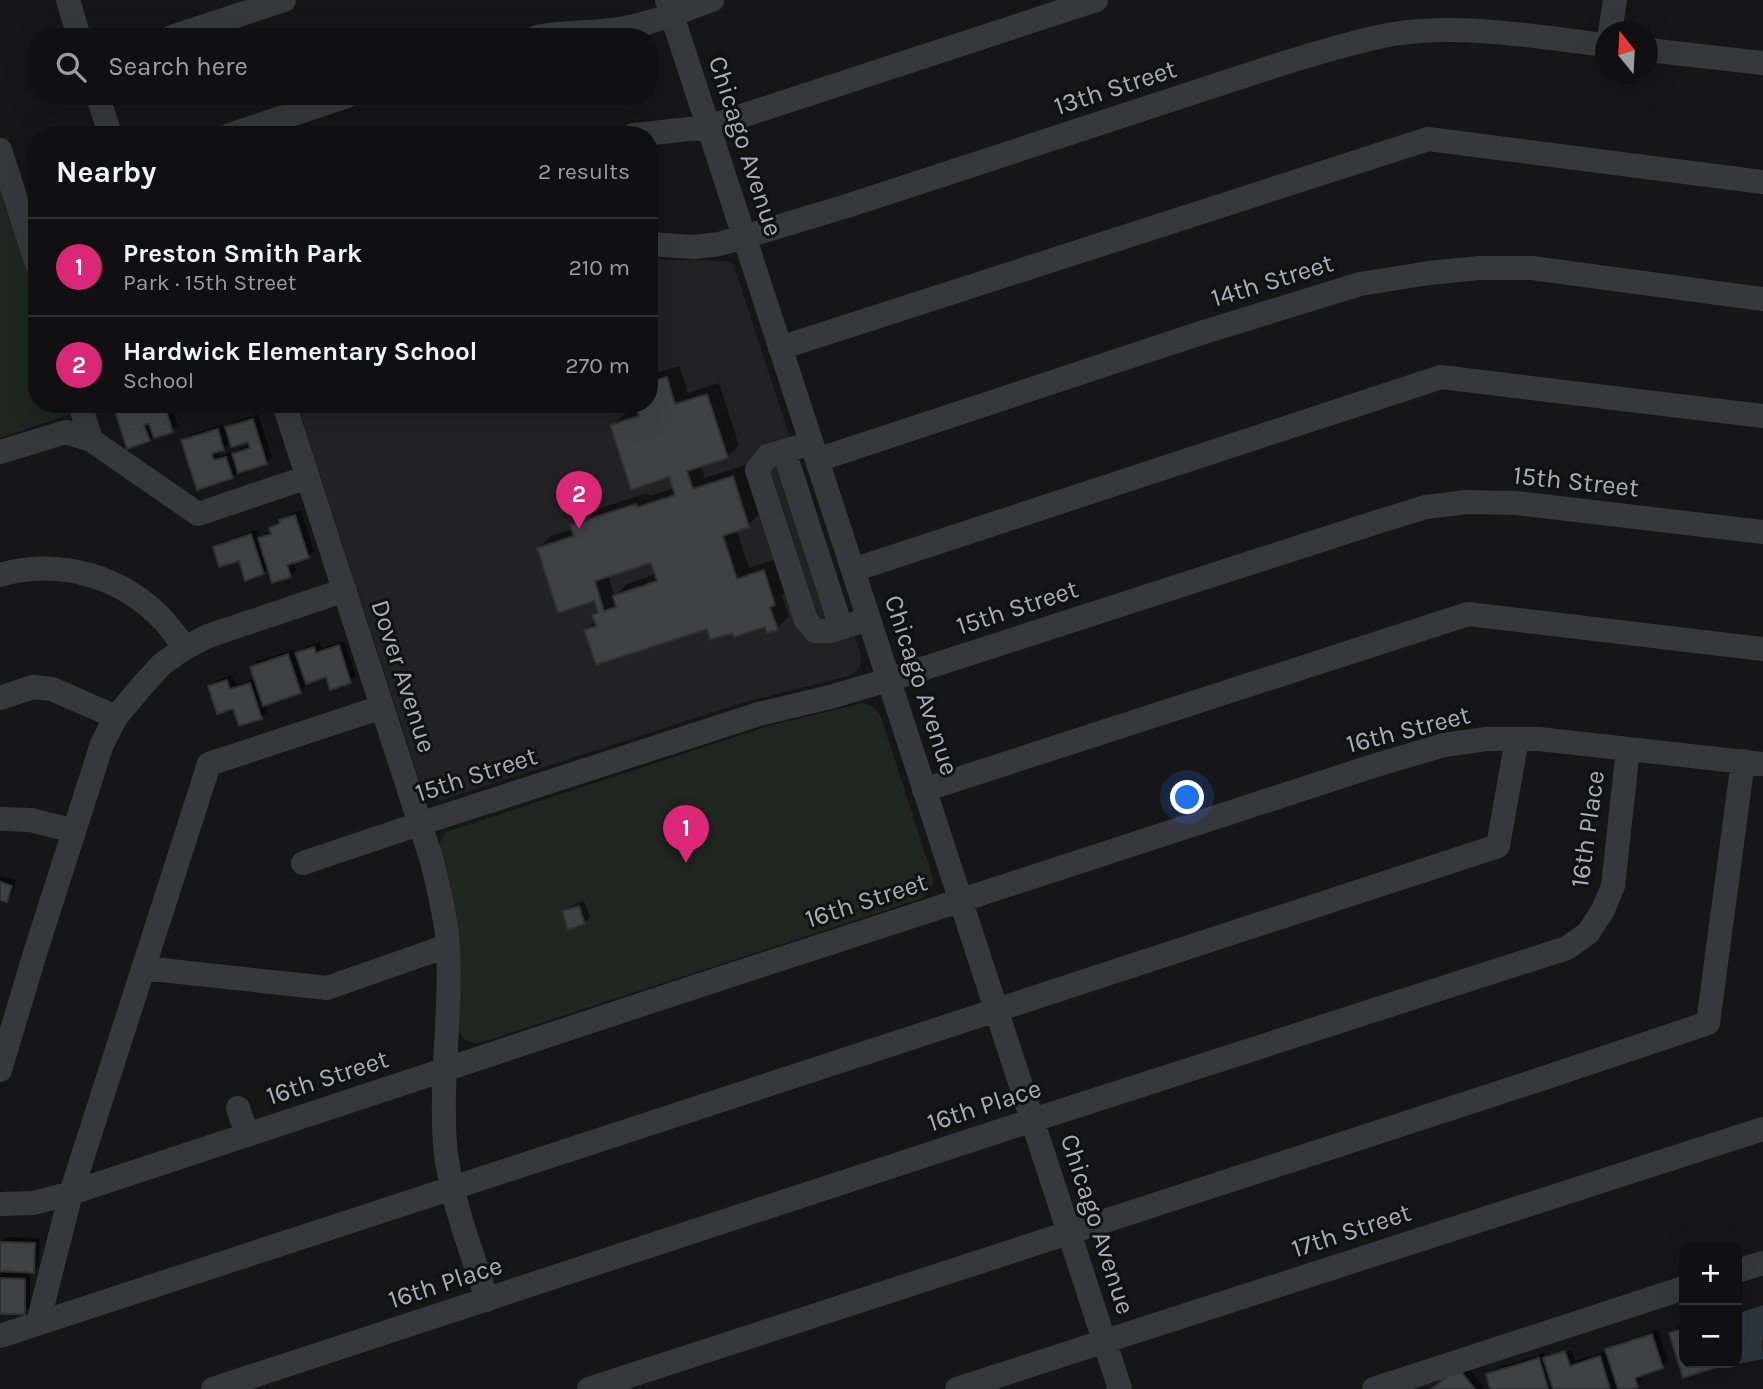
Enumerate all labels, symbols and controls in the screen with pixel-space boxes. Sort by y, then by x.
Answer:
north arrow [1595,21,1658,84]
search box [28,28,658,105]
icon: search [52,48,90,86]
text: Search here [108,51,248,82]
street label: Chicago Avenue [702,52,789,240]
street label: 13th Street [1050,53,1181,122]
text: Nearby [56,154,156,190]
text: 2 results [538,158,630,185]
text: Preston Smith Park [123,238,362,269]
street label: 14th Street [1207,247,1337,314]
text: 1 [75,254,83,281]
text: 210 m [568,254,630,281]
text: Park · 15th Street [123,269,296,296]
text: Hardwick Elementary School [123,336,478,367]
text: 2 [72,352,86,379]
text: 270 m [565,352,630,379]
text: School [123,367,194,394]
street label: 15th Street [1512,459,1641,504]
pin: 2 [556,471,602,529]
street label: 15th Street [952,573,1082,642]
street label: Chicago Avenue [878,591,965,779]
street label: Dover Avenue [364,596,443,757]
street label: 16th Street [1343,699,1473,760]
street label: 15th Street [411,740,541,809]
street label: 16th Place [1564,769,1611,890]
your location [1170,780,1204,814]
pin: 1 [663,805,709,863]
street label: 16th Street [801,866,931,935]
street label: 16th Street [262,1043,392,1112]
street label: 16th Place [923,1073,1045,1138]
street label: Chicago Avenue [1054,1130,1141,1318]
street label: 17th Street [1287,1197,1415,1264]
map controls [1679,1242,1742,1368]
button: + [1679,1242,1742,1305]
street label: 16th Place [384,1250,506,1315]
button: − [1679,1305,1742,1368]

